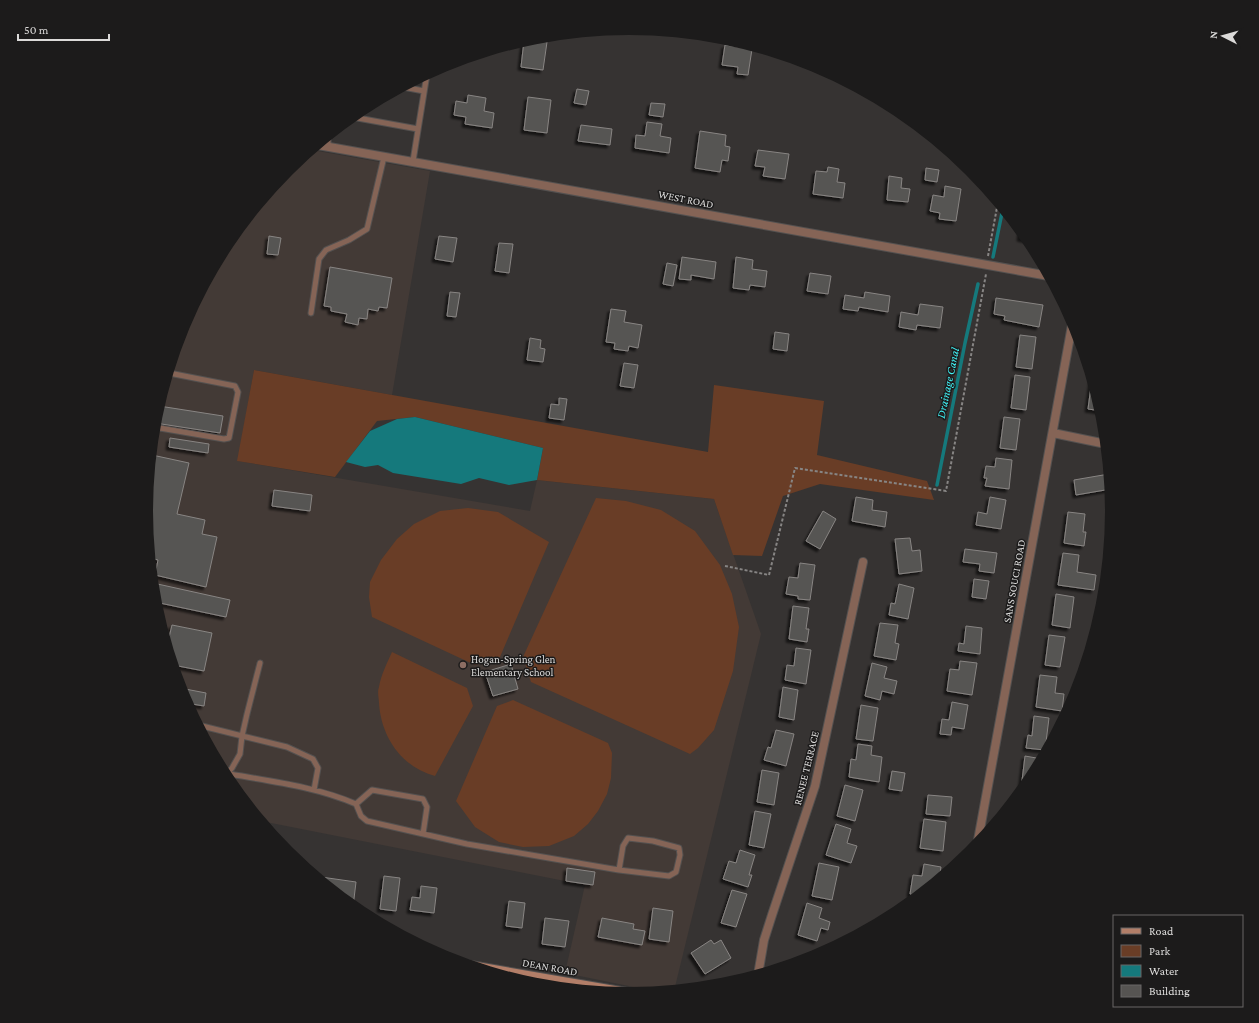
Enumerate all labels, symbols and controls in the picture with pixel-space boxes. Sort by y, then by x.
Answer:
scale bar [18,16,109,42]
north arrow [1203,16,1243,56]
text: 50 m [24,23,49,37]
text: N [1207,30,1219,39]
street label: WEST ROAD [657,188,715,210]
water label: Drainage Canal [934,345,963,420]
street label: SANS SOUCI ROAD [1001,538,1027,624]
place label: Hogan-Spring Glen Elementary School [471,653,556,679]
marker: Hogan-Spring Glen Elementary School [458,660,468,670]
street label: RENEE TERRACE [791,730,821,806]
legend [1113,915,1243,1007]
text: Road [1149,924,1174,938]
text: Park [1149,944,1171,958]
street label: DEAN ROAD [522,956,578,978]
text: Water [1149,964,1179,978]
text: Building [1149,984,1190,998]

